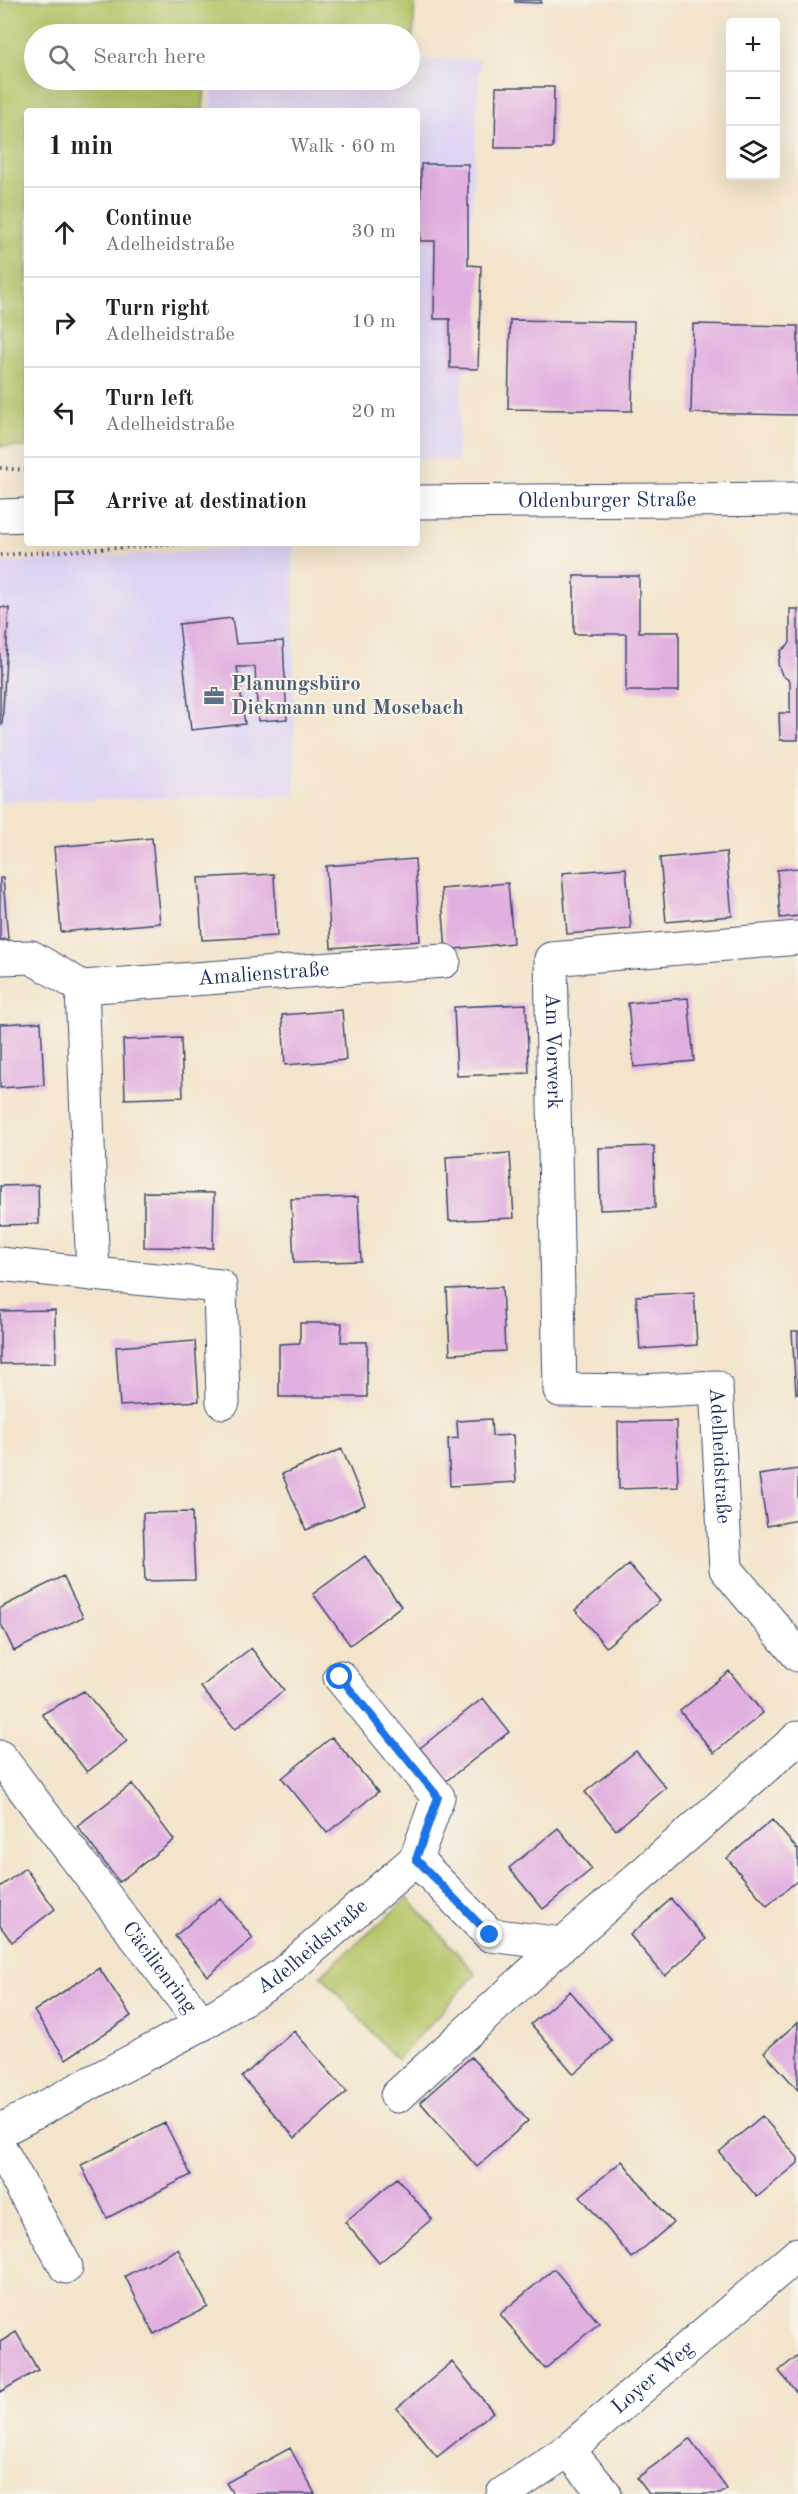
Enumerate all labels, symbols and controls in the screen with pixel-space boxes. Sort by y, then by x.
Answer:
map controls [726,18,780,180]
button: + [726,18,780,72]
search box [24,24,420,90]
icon: search [45,41,78,74]
text: Search here [93,46,206,68]
button: − [726,72,780,126]
button: layers [726,126,780,180]
text: 1 min [48,134,113,160]
text: Walk · 60 m [289,137,396,157]
text: Continue [105,208,192,230]
icon: ahead [48,216,81,249]
text: 30 m [351,222,396,242]
text: Adelheidstraße [105,235,235,255]
text: Turn right [105,298,209,320]
icon: right [48,306,81,339]
text: 10 m [351,312,396,332]
text: Adelheidstraße [105,325,235,345]
text: Turn left [105,388,194,410]
icon: left [48,396,81,429]
text: 20 m [351,402,396,422]
text: Adelheidstraße [105,415,235,435]
icon: arrive [48,486,81,519]
street label: Oldenburger Straße [518,489,696,512]
text: Arrive at destination [105,491,307,513]
place label: Planungsbüro Diekmann und Mosebach [231,674,464,719]
office icon: Planungsbüro Diekmann und Mosebach [202,684,226,708]
street label: Amalienstraße [197,959,330,989]
street label: Am Vorwerk [541,993,565,1110]
street label: Adelheidstraße [706,1387,734,1524]
route start [326,1663,352,1689]
street label: Adelheidstraße [253,1895,371,1998]
street label: Cäcilienring [118,1918,201,2018]
route end [476,1921,502,1947]
street label: Loyer Weg [608,2337,698,2418]

